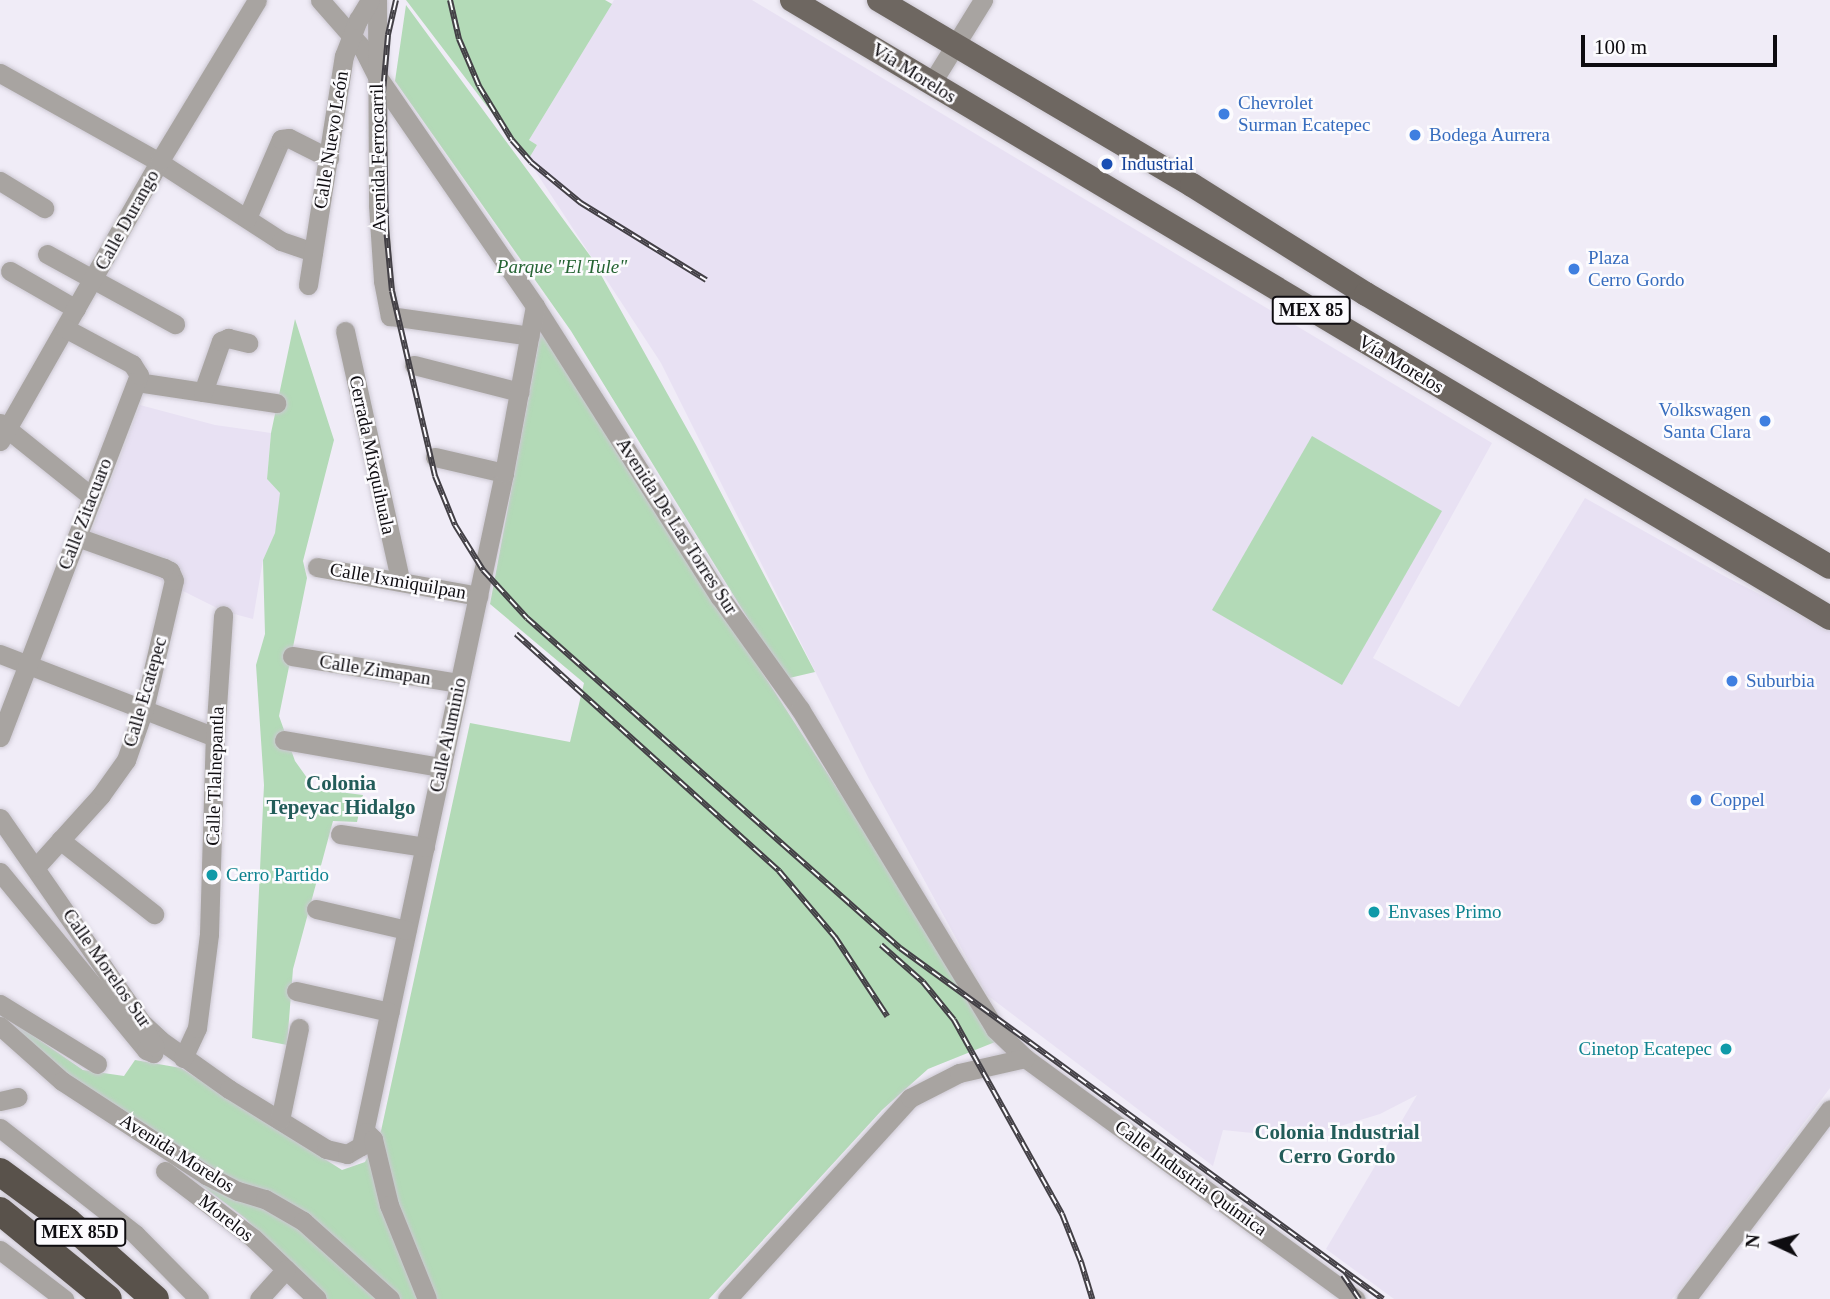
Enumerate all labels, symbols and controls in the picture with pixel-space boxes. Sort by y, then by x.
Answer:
scale bar [1585,21,1781,65]
text: 100 m [1594,35,1647,59]
street label: Vía Morelos [867,38,961,108]
street label: Calle Nuevo León [309,69,353,211]
street label: Avenida Ferrocarril [365,83,391,233]
place label: Chevrolet Surman Ecatepec [1238,92,1370,136]
marker: Chevrolet Surman Ecatepec [1216,106,1232,122]
place label: Bodega Aurrera [1429,124,1551,146]
marker: Bodega Aurrera [1407,127,1423,143]
place label: Industrial [1121,153,1194,175]
marker: Industrial [1099,156,1115,172]
street label: Calle Durango [90,166,164,274]
place label: Plaza Cerro Gordo [1588,247,1685,291]
park label: Parque "El Tule" [497,256,627,278]
marker: Plaza Cerro Gordo [1566,261,1582,277]
road number: MEX 85 [1271,296,1351,324]
street label: Vía Morelos [1354,330,1448,398]
street label: Cerrada Mixquihuala [344,373,400,537]
place label: Volkswagen Santa Clara [1658,399,1751,443]
marker: Volkswagen Santa Clara [1757,413,1773,429]
street label: Avenida De Las Torres Sur [611,433,743,619]
street label: Calle Zitacuaro [53,455,117,573]
street label: Calle Ixmiquilpan [328,558,468,604]
street label: Calle Ecatepec [118,634,172,750]
street label: Calle Zimapan [318,650,432,690]
place label: Suburbia [1746,670,1815,692]
marker: Suburbia [1724,673,1740,689]
street label: Calle Aluminio [425,675,471,795]
street label: Calle Tlalnepantla [201,706,229,846]
district label: Colonia Tepeyac Hidalgo [266,770,416,820]
place label: Coppel [1710,789,1765,811]
marker: Coppel [1688,792,1704,808]
place label: Cerro Partido [226,864,329,886]
marker: Cerro Partido [204,867,220,883]
place label: Envases Primo [1388,901,1501,923]
street label: Calle Morelos Sur [58,904,156,1032]
marker: Envases Primo [1366,904,1382,920]
place label: Cinetop Ecatepec [1579,1038,1712,1060]
marker: Cinetop Ecatepec [1718,1041,1734,1057]
street label: Avenida Morelos [115,1109,239,1197]
street label: Calle Industria Química [1110,1115,1272,1241]
district label: Colonia Industrial Cerro Gordo [1254,1119,1420,1169]
street label: Morelos [194,1190,258,1246]
north arrow [1739,1208,1809,1278]
road number: MEX 85D [33,1218,127,1246]
text: N [1742,1233,1764,1249]

